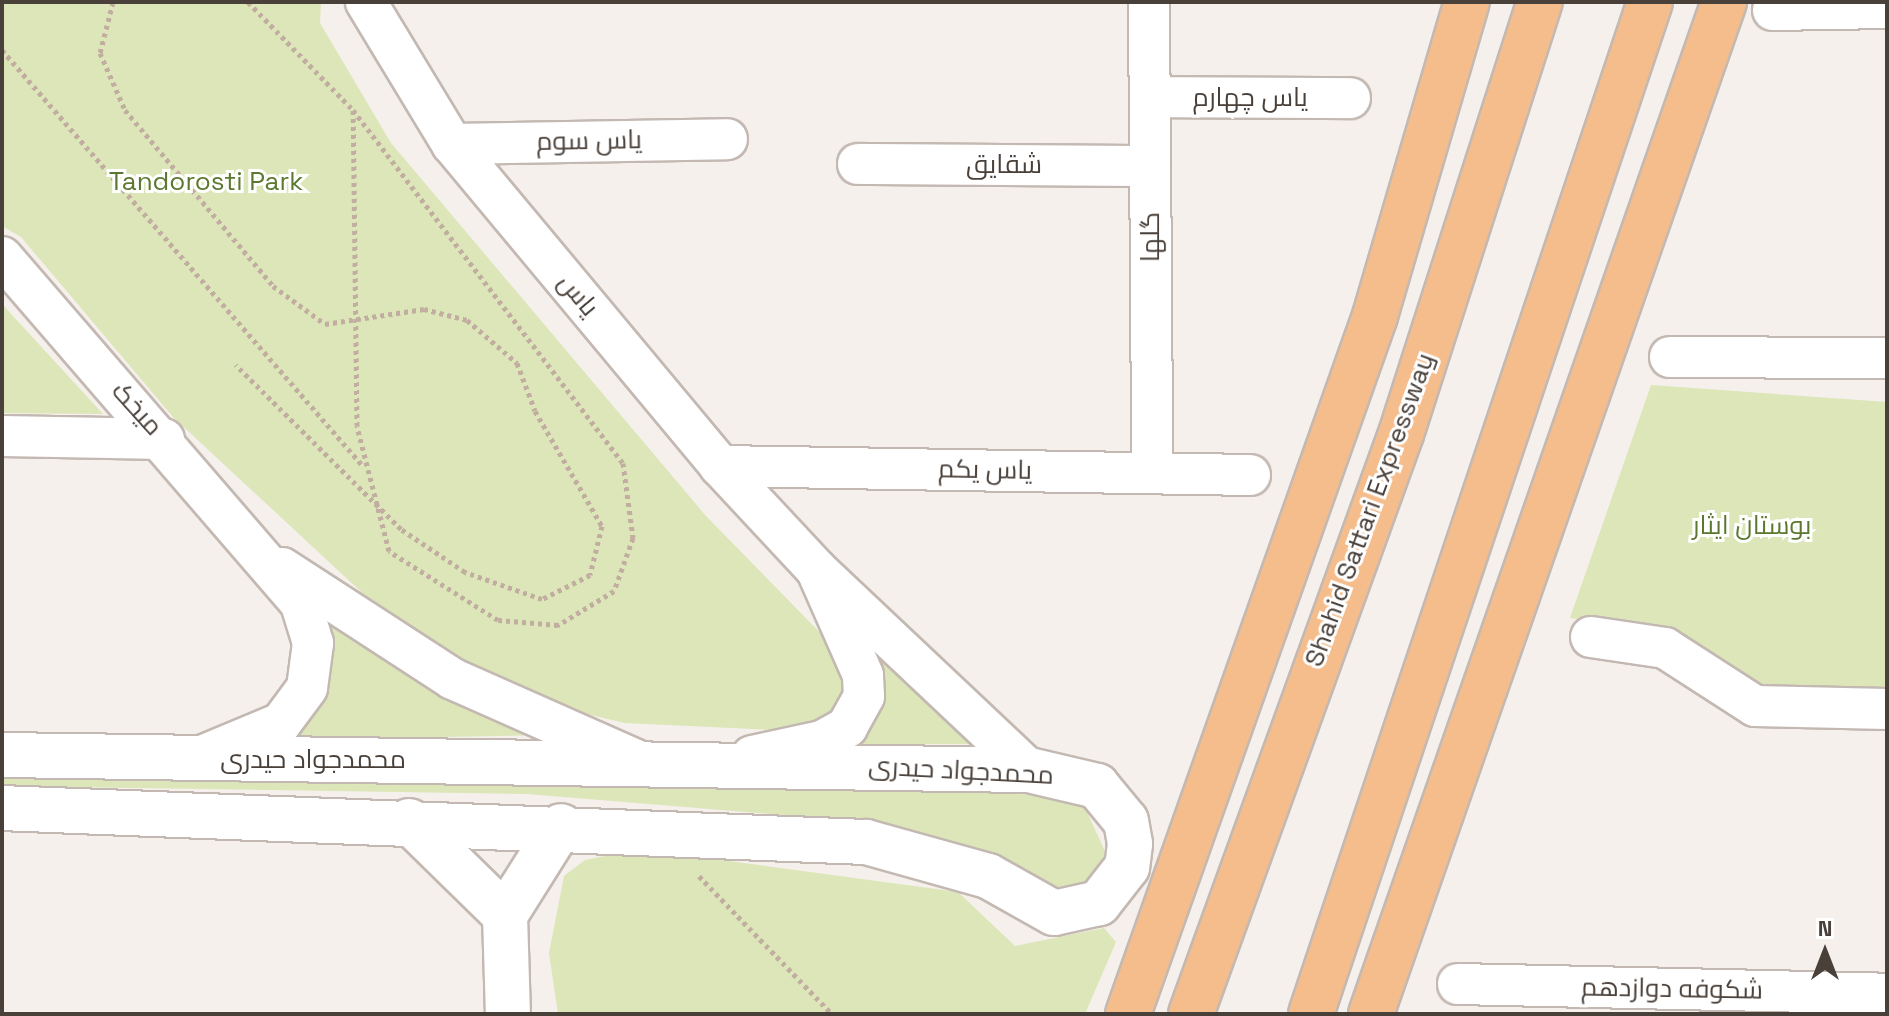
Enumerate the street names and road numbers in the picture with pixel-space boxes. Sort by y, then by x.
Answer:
street label: یاس چهارم [1192,82,1308,114]
street label: یاس سوم [536,124,642,158]
street label: شقایق [966,149,1042,181]
street label: گلها [1135,212,1167,262]
street label: یاس [551,267,605,323]
street label: Shahid Sattari Expressway [1299,349,1441,671]
street label: میخک [105,376,169,442]
street label: یاس یکم [938,454,1032,486]
street label: محمدجواد حیدری [220,744,406,776]
street label: محمدجواد حیدری [867,751,1055,791]
street label: شکوفه دوازدهم [1581,972,1763,1006]

